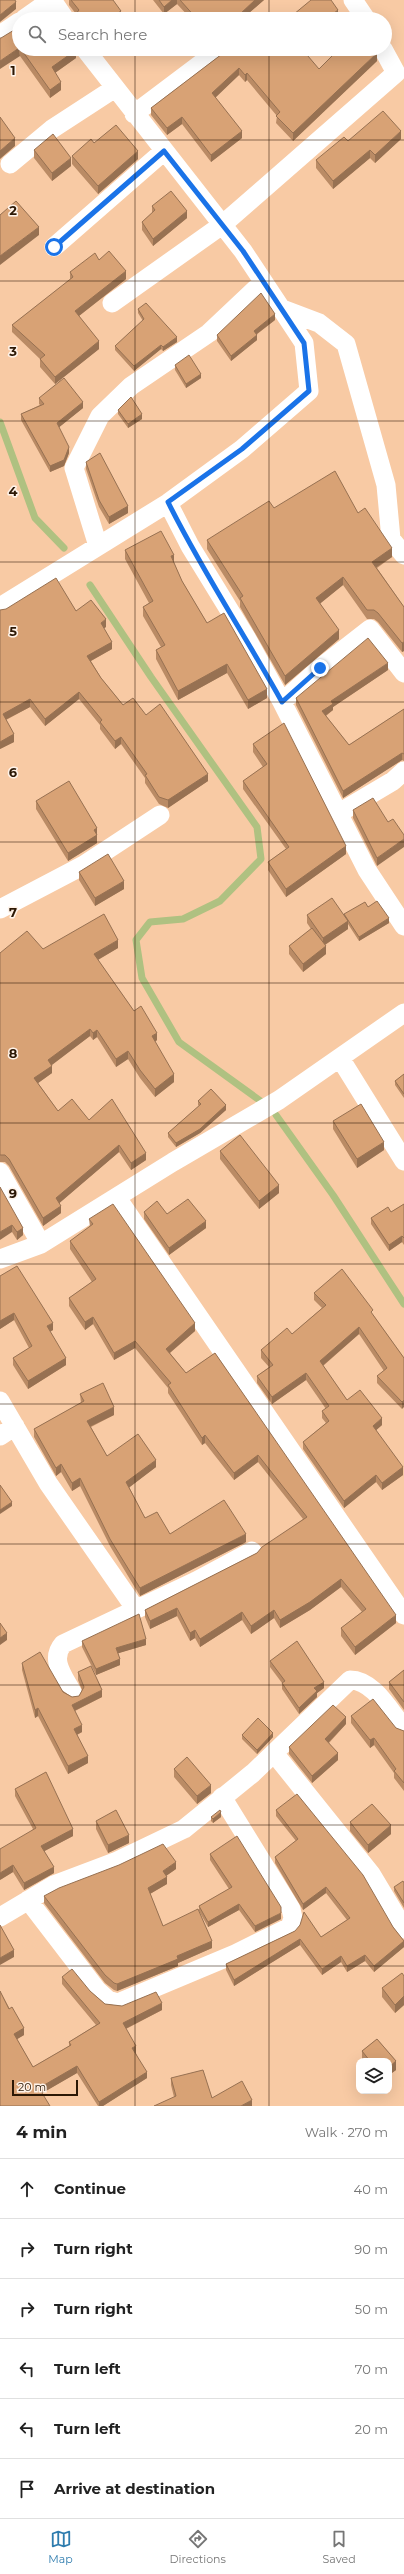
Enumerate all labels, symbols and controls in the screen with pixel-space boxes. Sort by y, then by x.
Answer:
search box [12,12,392,56]
icon: search [26,23,48,45]
text: Search here [58,25,147,44]
text: 1 [10,62,16,78]
text: 2 [9,202,17,218]
route start [45,238,63,256]
text: 3 [8,343,17,359]
text: 4 [9,483,18,499]
text: 5 [9,623,17,639]
route end [311,659,329,677]
text: 6 [9,764,18,780]
text: 7 [9,904,17,920]
text: 8 [9,1045,18,1061]
text: 9 [9,1185,17,1201]
map controls [356,2058,392,2094]
button: layers [356,2058,392,2094]
scale bar [12,2078,78,2097]
text: 20 m [18,2080,46,2094]
text: 4 min [16,2122,67,2142]
text: Walk · 270 m [305,2124,388,2140]
icon: ahead [16,2178,38,2200]
text: Continue [54,2179,126,2198]
text: 40 m [354,2181,388,2197]
icon: right [16,2238,38,2260]
text: Turn right [54,2239,133,2258]
text: 90 m [354,2241,388,2257]
icon: right [16,2298,38,2320]
text: Turn right [54,2299,133,2318]
text: 50 m [355,2301,388,2317]
icon: left [16,2358,38,2380]
text: Turn left [54,2359,121,2378]
text: 70 m [355,2361,388,2377]
icon: left [16,2418,38,2440]
text: Turn left [54,2419,121,2438]
text: 20 m [355,2421,388,2437]
icon: arrive [16,2478,38,2500]
text: Arrive at destination [54,2479,215,2498]
tab: Map [48,2528,73,2566]
tab: Directions [170,2528,226,2566]
tab: Saved [323,2528,356,2566]

